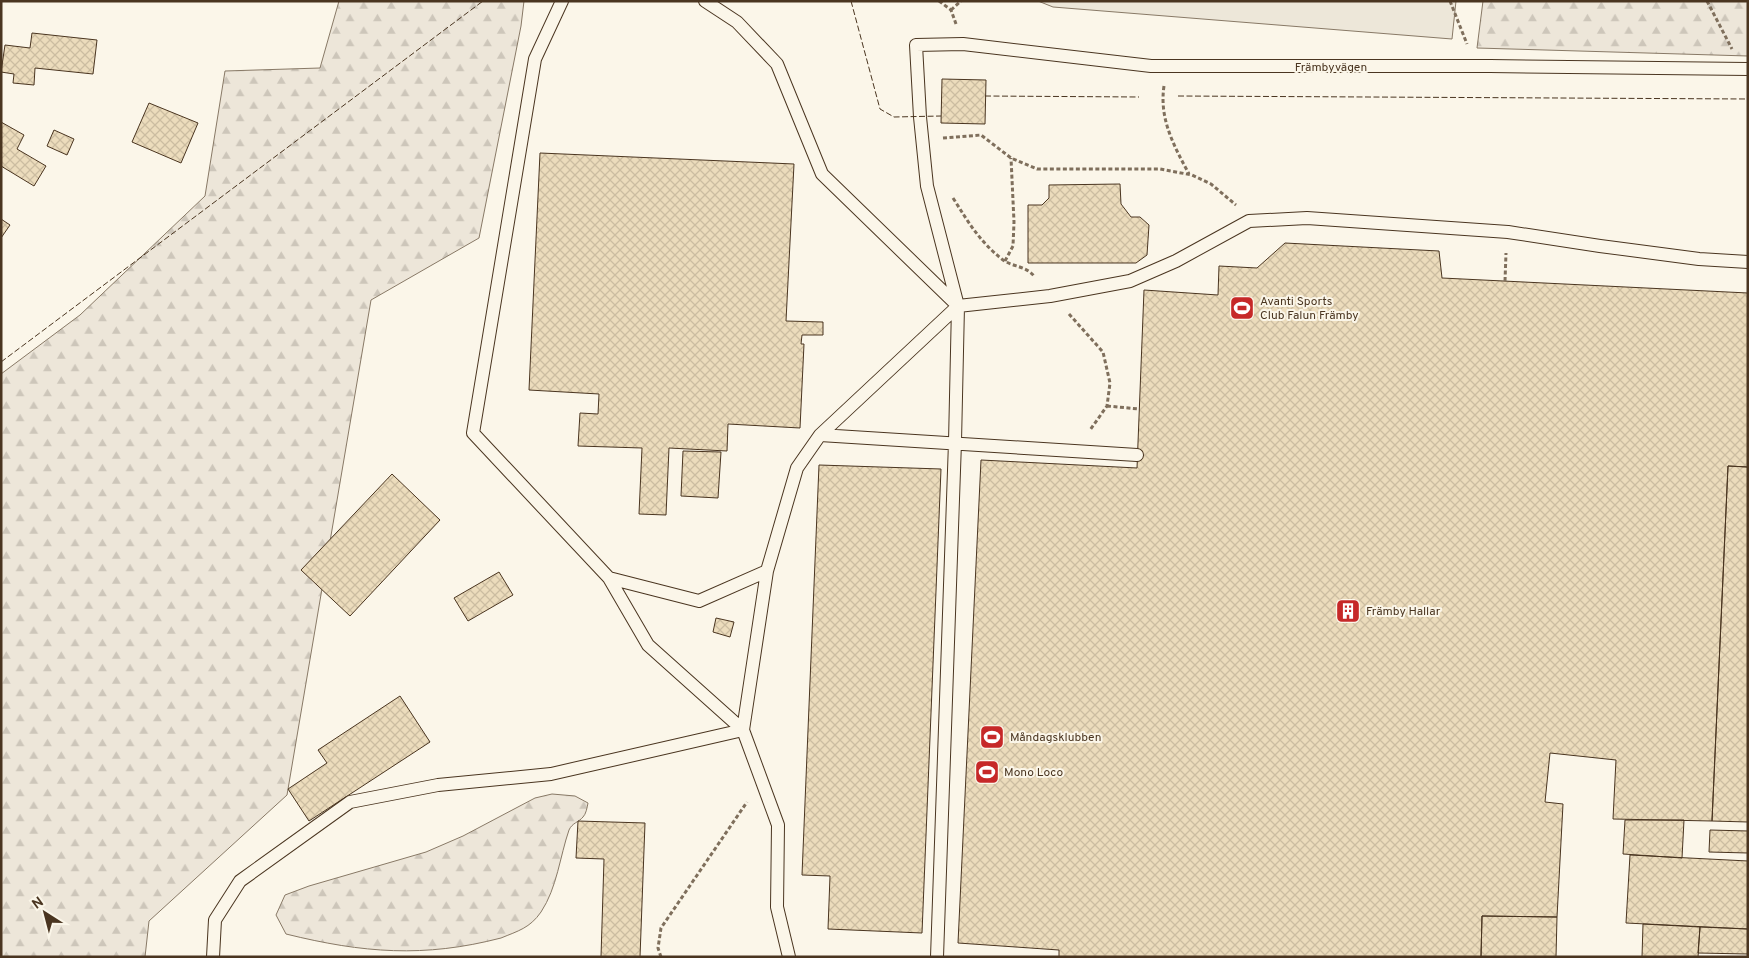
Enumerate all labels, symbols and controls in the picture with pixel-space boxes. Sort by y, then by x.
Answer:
street label: Främbyvägen [1295,60,1367,76]
place label: Avanti Sports Club Falun Främby [1260,294,1359,324]
sports icon: Avanti Sports Club Falun Främby [1229,295,1255,321]
building icon: Främby Hallar [1335,598,1361,624]
place label: Främby Hallar [1366,604,1441,620]
sports icon: Måndagsklubben [979,724,1005,750]
place label: Måndagsklubben [1010,730,1101,746]
sports icon: Mono Loco [974,759,1000,785]
place label: Mono Loco [1004,765,1063,781]
north arrow [20,888,70,938]
text: N [29,894,47,914]

